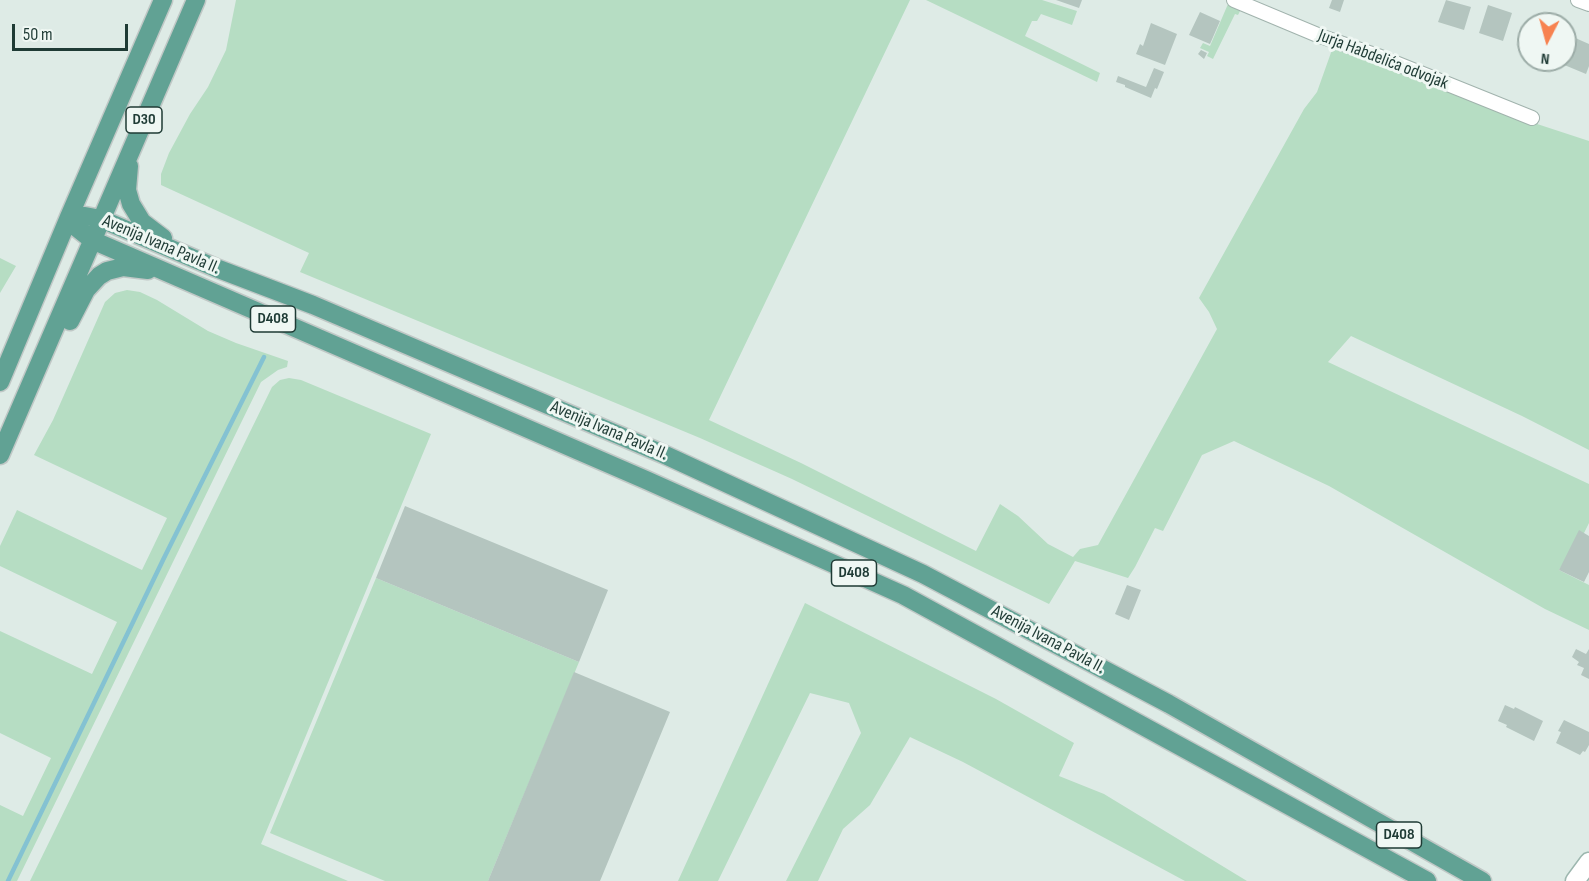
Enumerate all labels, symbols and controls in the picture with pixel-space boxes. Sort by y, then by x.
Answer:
scale bar [15,12,130,50]
north arrow [1517,12,1577,72]
text: 50 m [23,24,53,45]
street label: Jurja Habdelića odvojak [1315,25,1451,95]
text: N [1540,49,1551,68]
road number: D30 [126,107,162,133]
street label: Avenija Ivana Pavla II. [99,211,223,279]
road number: D408 [250,306,296,332]
street label: Avenija Ivana Pavla II. [547,397,671,465]
road number: D408 [832,560,876,586]
street label: Avenija Ivana Pavla II. [988,601,1108,679]
road number: D408 [1376,822,1422,848]

